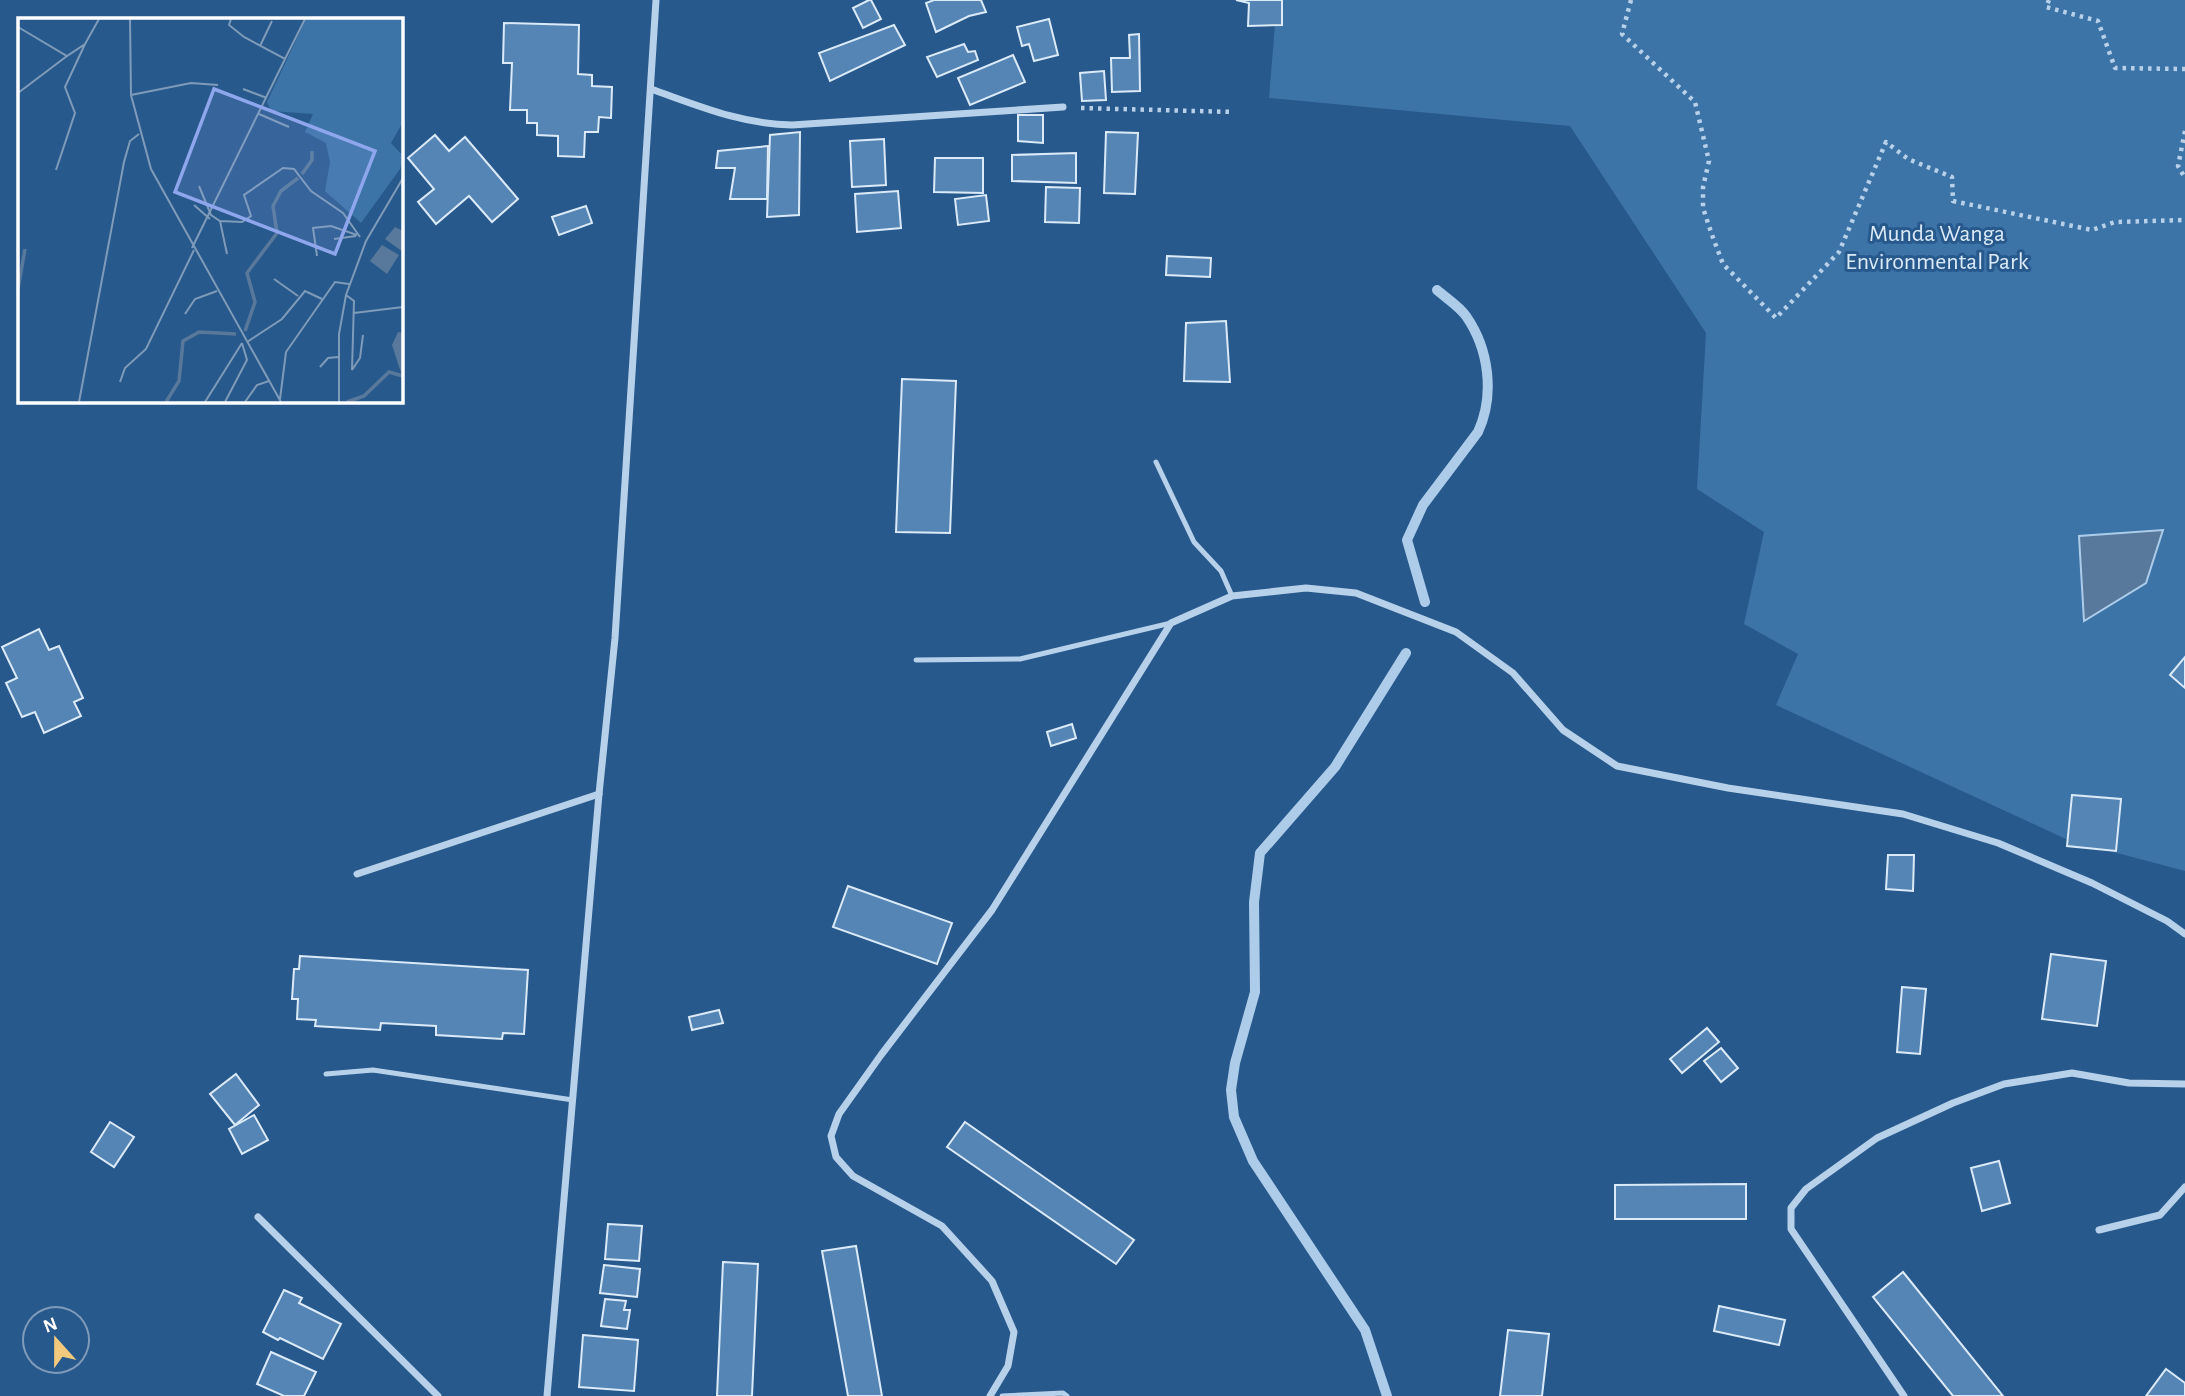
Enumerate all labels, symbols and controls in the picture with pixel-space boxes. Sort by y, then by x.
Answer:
inset map [18,18,402,402]
park label: Munda Wanga Environmental Park [1845,222,2029,274]
north arrow [21,1305,91,1375]
text: N [41,1314,60,1337]

